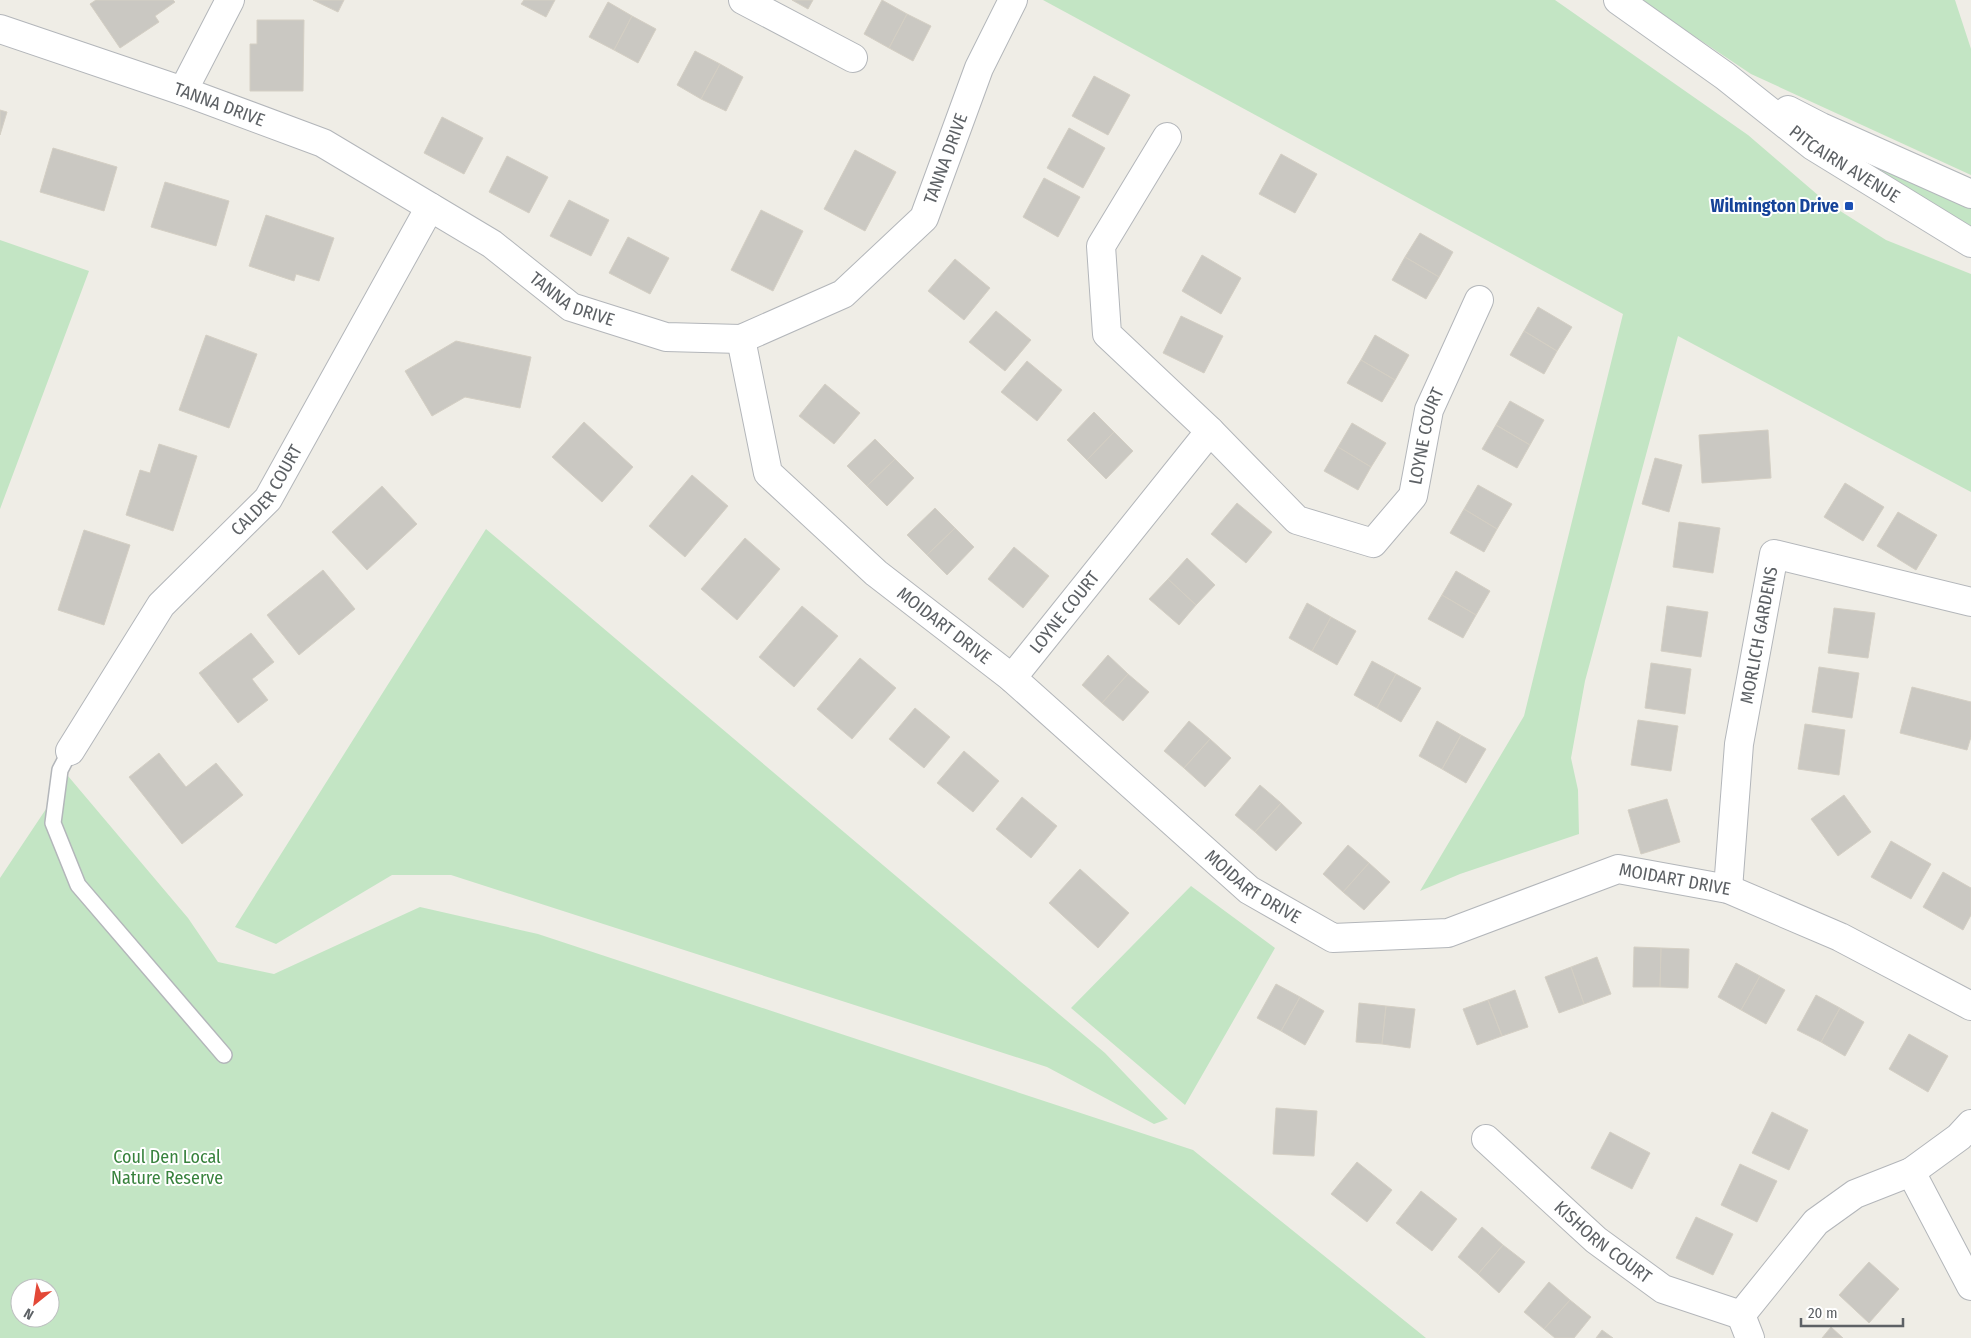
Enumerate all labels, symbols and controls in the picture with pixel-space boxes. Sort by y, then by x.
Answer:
street label: TANNA DRIVE [171,78,268,131]
street label: TANNA DRIVE [919,110,972,207]
street label: PITCAIRN AVENUE [1785,120,1904,208]
place label: Wilmington Drive [1711,195,1839,217]
marker: Wilmington Drive [1843,200,1855,212]
street label: TANNA DRIVE [525,267,617,331]
street label: LOYNE COURT [1404,384,1449,486]
street label: CALDER COURT [226,440,307,540]
street label: MORLICH GARDENS [1736,565,1782,706]
street label: LOYNE COURT [1025,566,1104,658]
street label: MOIDART DRIVE [893,582,996,669]
street label: MOIDART DRIVE [1201,845,1305,928]
street label: MOIDART DRIVE [1617,858,1732,900]
park label: Coul Den Local Nature Reserve [111,1146,223,1189]
street label: KISHORN COURT [1550,1196,1656,1288]
north arrow [10,1278,60,1328]
scale bar [1801,1296,1904,1328]
text: N [21,1304,37,1323]
text: 20 m [1808,1304,1838,1322]

